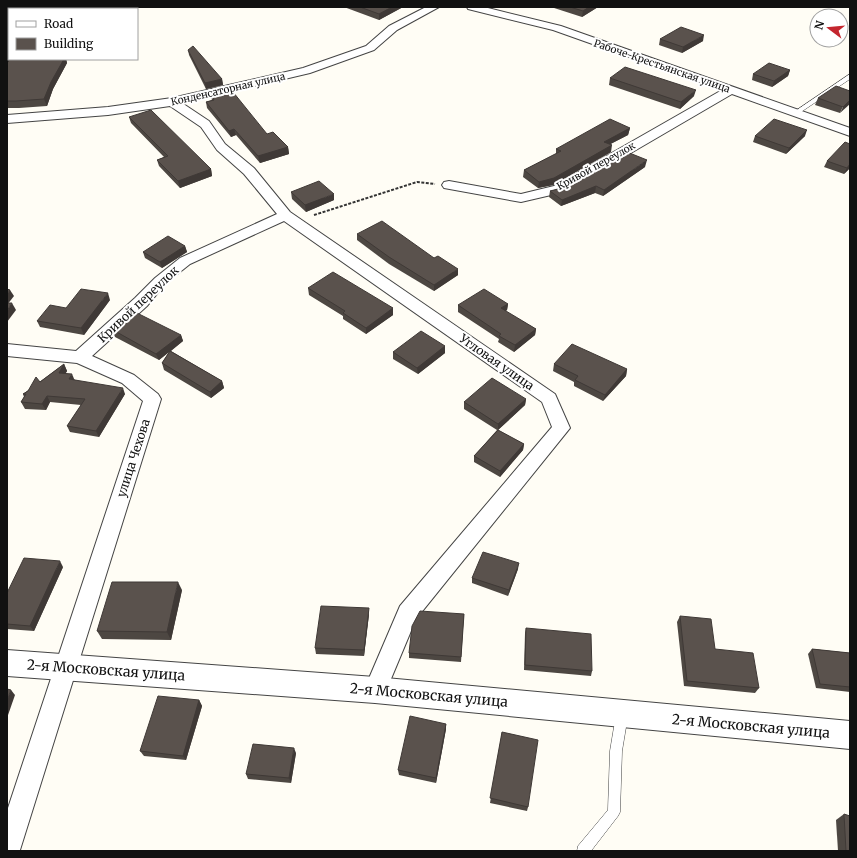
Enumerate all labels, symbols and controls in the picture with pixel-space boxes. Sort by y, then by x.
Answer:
legend [8,8,138,60]
north arrow [809,8,849,48]
text: Road [44,16,73,31]
text: N [811,19,827,31]
text: Building [44,36,94,51]
street label: Рабоче-Крестьянская улица [592,37,733,96]
street label: Конденсаторная улица [170,69,287,108]
street label: Кривой переулок [554,139,638,193]
street label: Кривой переулок [94,262,182,345]
street label: Угловая улица [456,330,538,394]
street label: улица Чехова [113,416,153,499]
street label: 2-я Московская улица [26,655,186,685]
street label: 2-я Московская улица [349,679,509,711]
street label: 2-я Московская улица [671,710,831,742]

